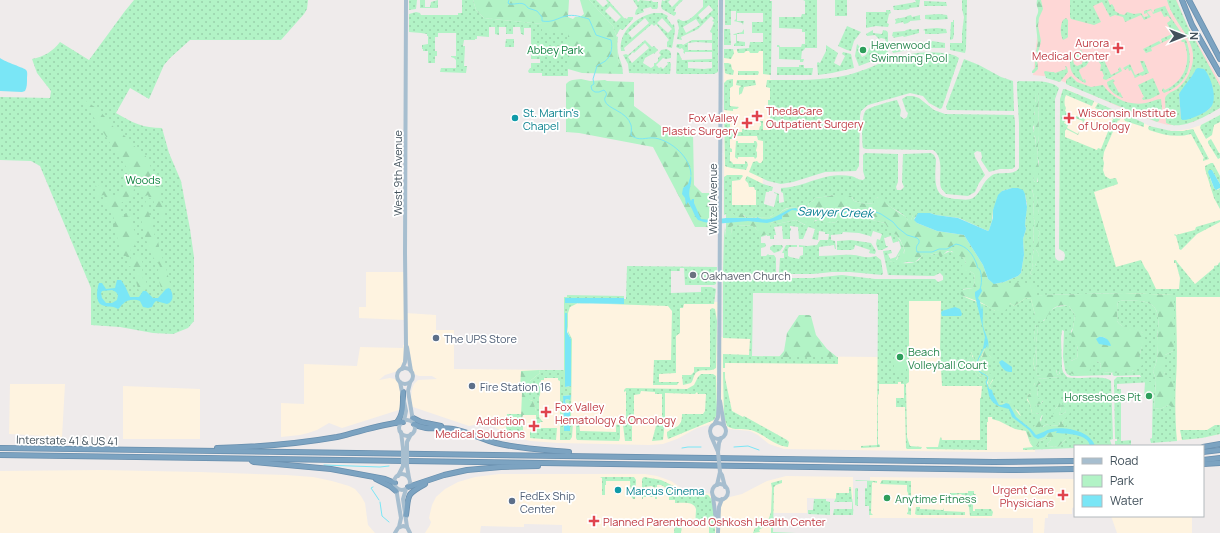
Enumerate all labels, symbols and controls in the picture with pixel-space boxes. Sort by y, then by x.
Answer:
north arrow [1164,16,1204,56]
text: N [1187,32,1202,40]
place label: Aurora Medical Center [1032,35,1109,63]
place label: Havenwood Swimming Pool [871,37,947,65]
park label: Abbey Park [527,42,584,57]
marker: Aurora Medical Center [1112,42,1124,54]
marker: Havenwood Swimming Pool [858,45,868,55]
place label: ThedaCare Outpatient Surgery [766,103,864,131]
place label: St. Martin's Chapel [523,105,579,133]
place label: Wisconsin Institute of Urology [1078,105,1176,133]
place label: Fox Valley Plastic Surgery [662,110,738,138]
marker: ThedaCare Outpatient Surgery [751,110,763,122]
marker: Wisconsin Institute of Urology [1063,112,1075,124]
marker: St. Martin's Chapel [510,113,520,123]
marker: Fox Valley Plastic Surgery [741,117,753,129]
street label: West 9th Avenue [390,129,405,216]
street label: Witzel Avenue [705,163,720,235]
park label: Woods [126,172,161,187]
water label: Sawyer Creek [797,202,875,222]
place label: Oakhaven Church [701,268,791,283]
marker: Oakhaven Church [688,270,698,280]
place label: The UPS Store [444,331,517,346]
marker: The UPS Store [431,333,441,343]
place label: Beach Volleyball Court [908,344,987,372]
marker: Beach Volleyball Court [895,352,905,362]
place label: Fire Station 16 [480,379,551,394]
marker: Fire Station 16 [467,381,477,391]
place label: Horseshoes Pit [1064,389,1141,404]
marker: Horseshoes Pit [1144,391,1154,401]
place label: Fox Valley Hematology & Oncology [555,399,676,427]
marker: Fox Valley Hematology & Oncology [540,406,552,418]
place label: Addiction Medical Solutions [435,413,525,441]
marker: Addiction Medical Solutions [528,420,540,432]
street label: Interstate 41 & US 41 [16,432,118,448]
legend [1074,445,1204,517]
text: Road [1110,452,1138,469]
text: Park [1110,472,1135,489]
place label: Urgent Care Physicians [992,482,1055,510]
place label: Marcus Cinema [626,483,704,498]
marker: Marcus Cinema [613,485,623,495]
place label: FedEx Ship Center [520,488,575,516]
marker: Urgent Care Physicians [1057,489,1069,501]
place label: Anytime Fitness [895,491,977,506]
text: Water [1110,492,1144,509]
marker: Anytime Fitness [882,493,892,503]
marker: FedEx Ship Center [507,496,517,506]
place label: Planned Parenthood Oshkosh Health Center [603,514,826,529]
marker: Planned Parenthood Oshkosh Health Center [588,515,600,527]

